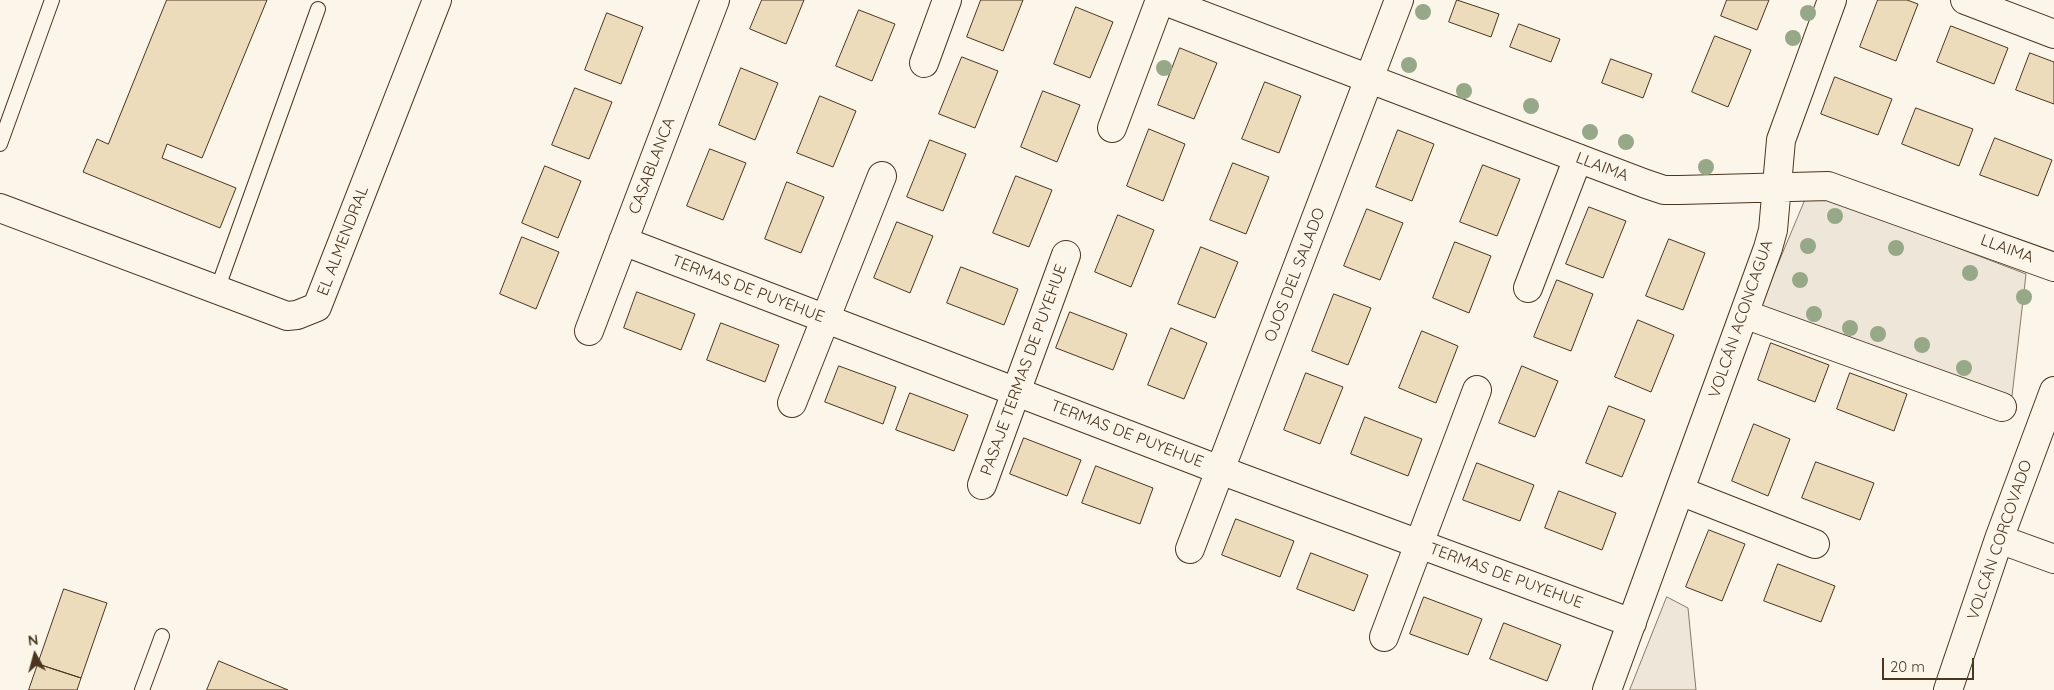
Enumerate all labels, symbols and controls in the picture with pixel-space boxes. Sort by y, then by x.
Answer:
street label: CASABLANCA [625,115,679,217]
street label: LLAIMA [1573,148,1631,186]
street label: EL ALMENDRAL [313,183,373,299]
street label: OJOS DEL SALADO [1261,205,1329,345]
street label: LLAIMA [1978,231,2036,267]
street label: VOLCÁN ACONCAGUA [1705,237,1777,401]
street label: TERMAS DE PUYEHUE [669,251,827,327]
street label: PASAJE TERMAS DE PUYEHUE [977,262,1071,478]
street label: TERMAS DE PUYEHUE [1048,396,1206,472]
street label: VOLCÁN CORCOVADO [1964,458,2036,622]
street label: TERMAS DE PUYEHUE [1427,539,1585,613]
north arrow [10,630,60,680]
text: N [27,631,39,650]
scale bar [1884,648,1976,680]
text: 20 m [1890,657,1925,676]

